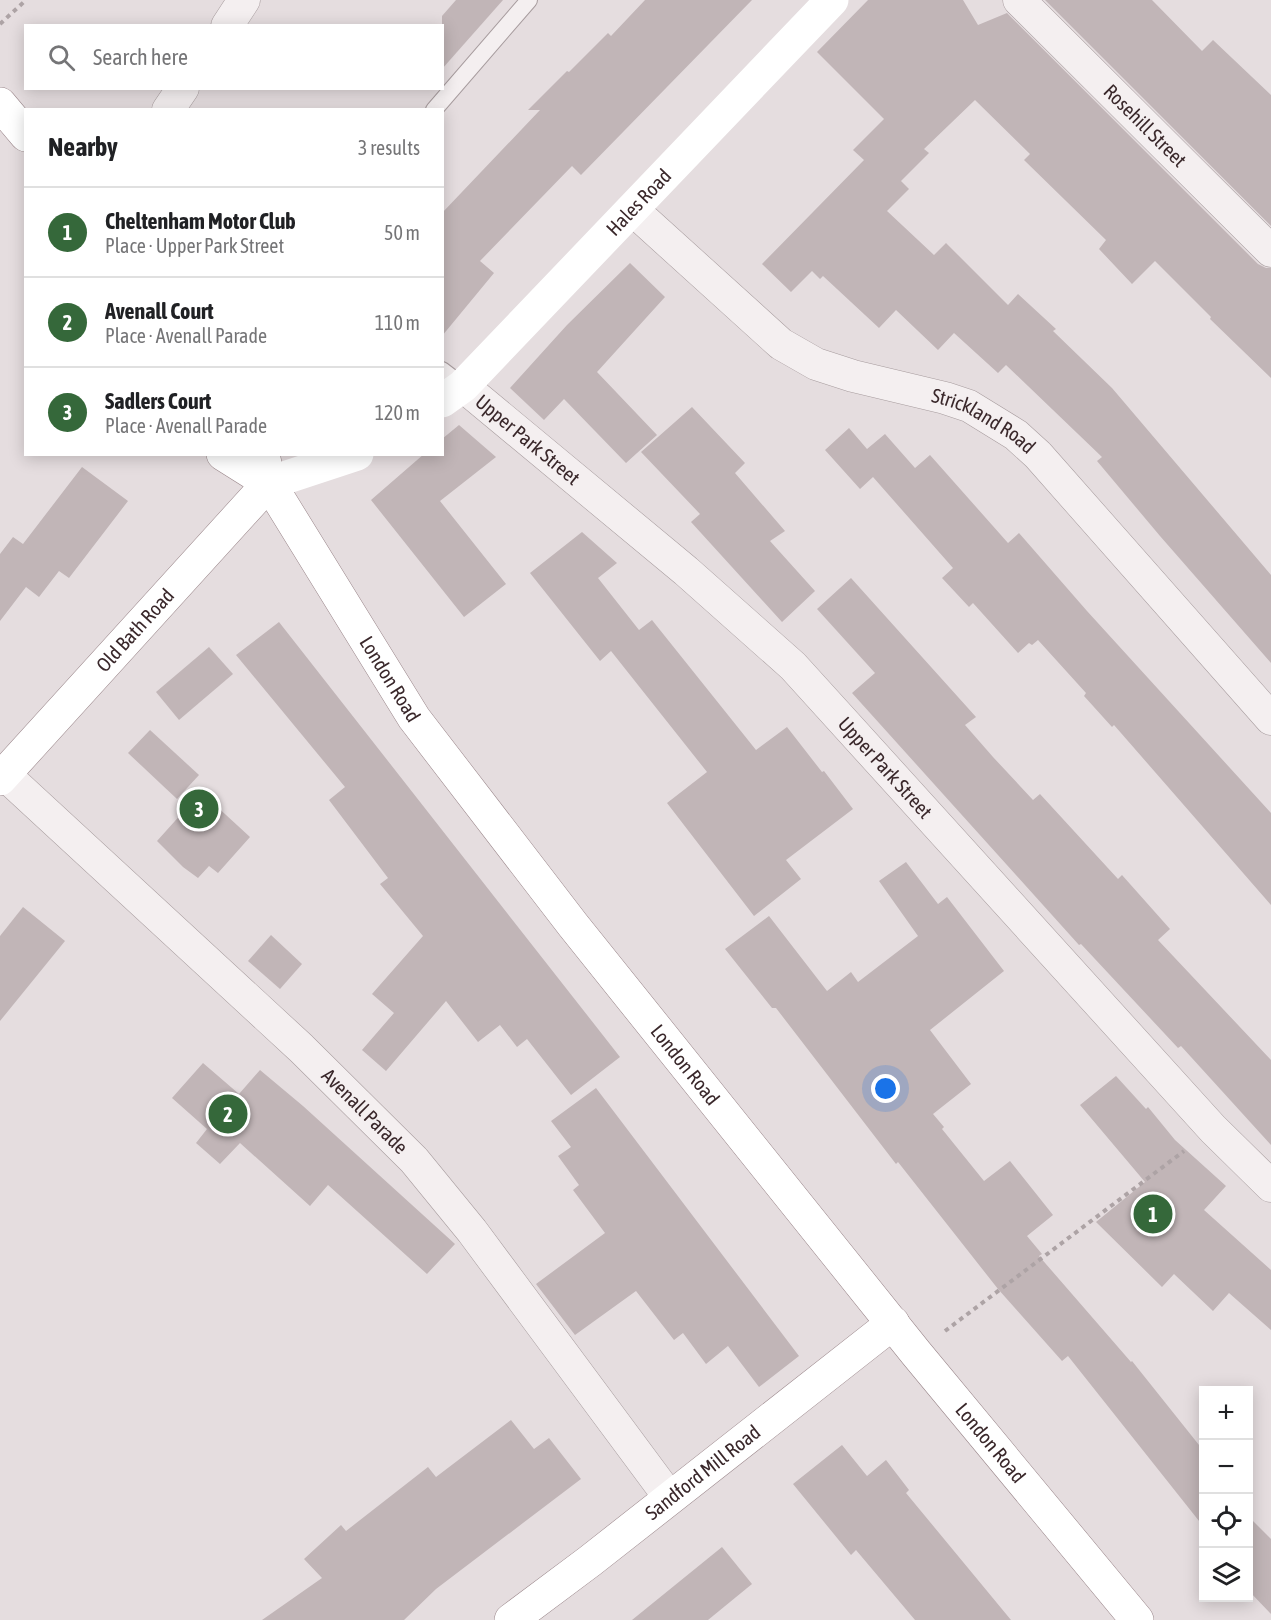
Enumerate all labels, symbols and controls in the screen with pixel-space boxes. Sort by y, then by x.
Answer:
search box [24,24,444,90]
icon: search [45,41,78,74]
text: Search here [93,44,188,70]
street label: Rosehill Street [1099,79,1192,171]
text: Nearby [48,132,118,162]
text: 3 results [358,136,420,159]
street label: Hales Road [601,164,675,240]
text: Cheltenham Motor Club [105,208,296,234]
text: 1 [63,221,72,244]
text: 50 m [384,221,420,244]
text: Place · Upper Park Street [105,234,284,257]
text: Avenall Court [105,298,214,324]
text: 2 [63,311,72,334]
text: 110 m [375,311,420,334]
text: Place · Avenall Parade [105,324,267,347]
street label: Strickland Road [930,383,1040,458]
text: Sadlers Court [105,388,211,414]
street label: Upper Park Street [471,389,585,489]
text: 3 [63,401,72,424]
text: 120 m [375,401,420,424]
text: Place · Avenall Parade [105,414,267,437]
street label: Old Bath Road [91,584,178,676]
street label: London Road [355,632,426,726]
street label: Upper Park Street [834,712,937,823]
pin: 3 [180,786,218,832]
street label: London Road [646,1020,725,1109]
street label: Avenall Parade [318,1064,413,1158]
your location [871,1074,900,1103]
pin: 2 [208,1092,248,1136]
pin: 1 [1134,1192,1172,1236]
map controls [1199,1386,1253,1602]
button: + [1199,1386,1253,1440]
street label: London Road [951,1398,1030,1487]
street label: Sandford Mill Road [640,1420,764,1524]
button: − [1199,1440,1253,1494]
button: locate [1199,1494,1253,1548]
button: layers [1199,1548,1253,1602]

